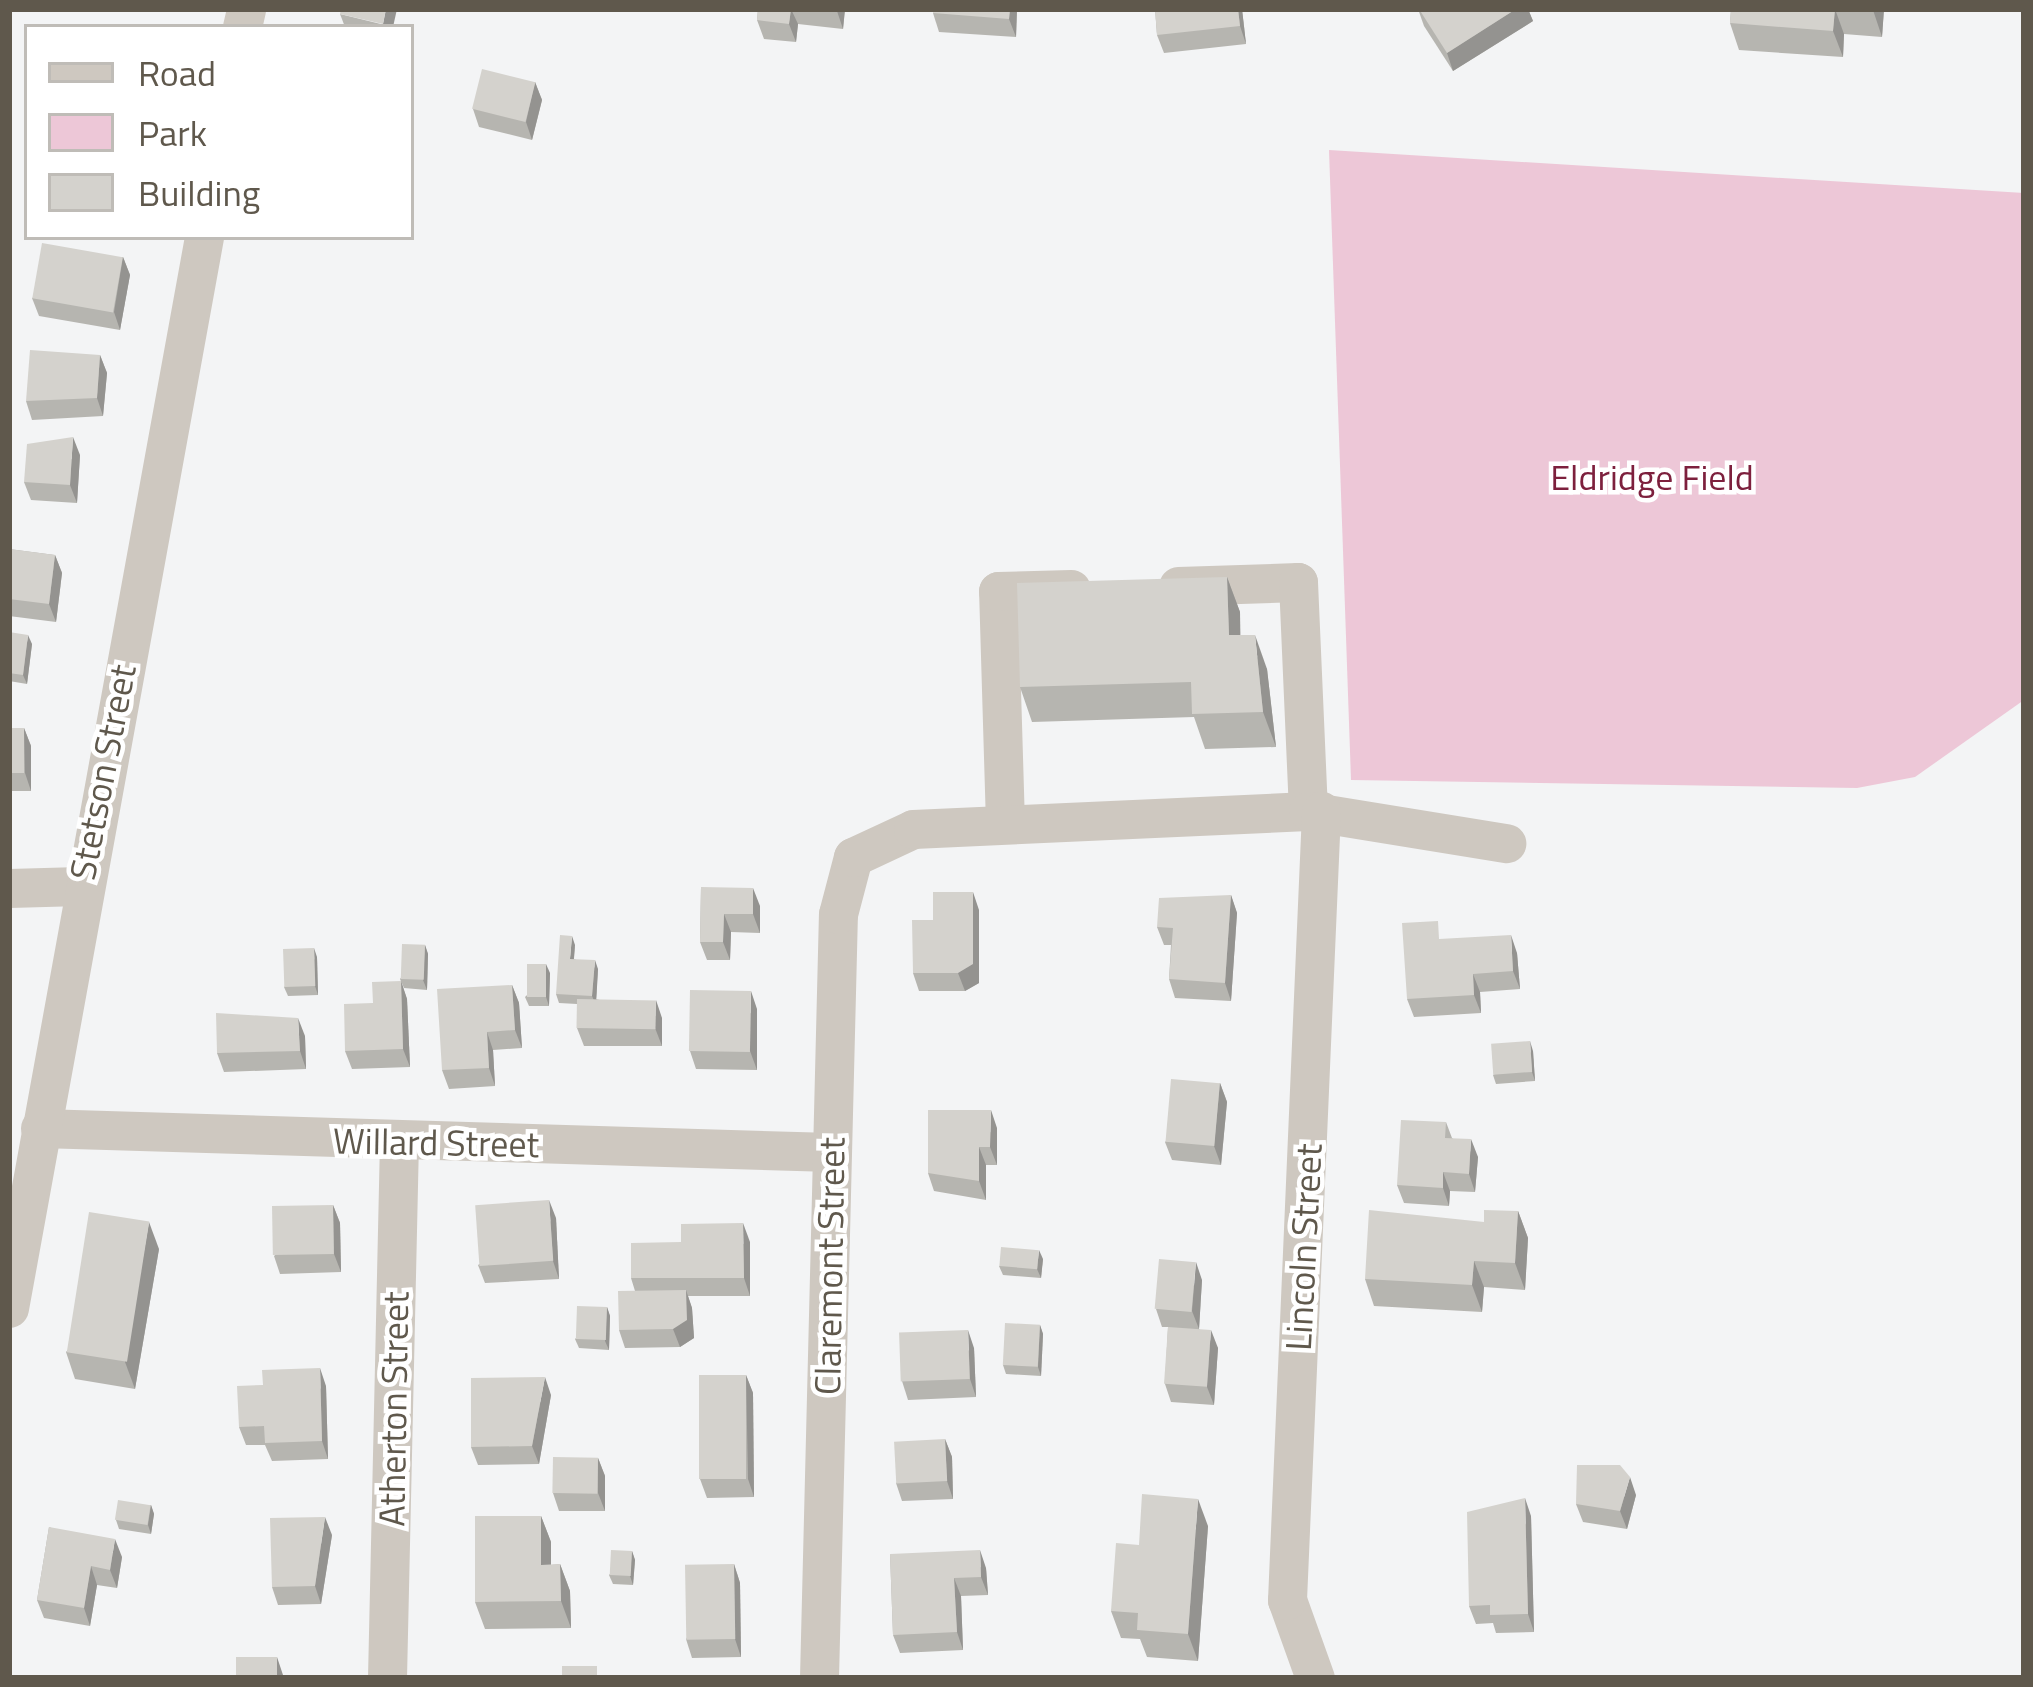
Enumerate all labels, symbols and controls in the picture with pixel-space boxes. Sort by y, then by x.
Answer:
legend [24,24,414,240]
text: Road [138,45,216,100]
text: Park [138,105,207,160]
text: Building [138,165,260,220]
park label: Eldridge Field [1550,455,1754,499]
street label: Stetson Street [60,661,144,883]
street label: Willard Street [333,1119,539,1165]
street label: Claremont Street [805,1137,853,1395]
street label: Lincoln Street [1276,1142,1330,1352]
street label: Atherton Street [369,1291,417,1527]

